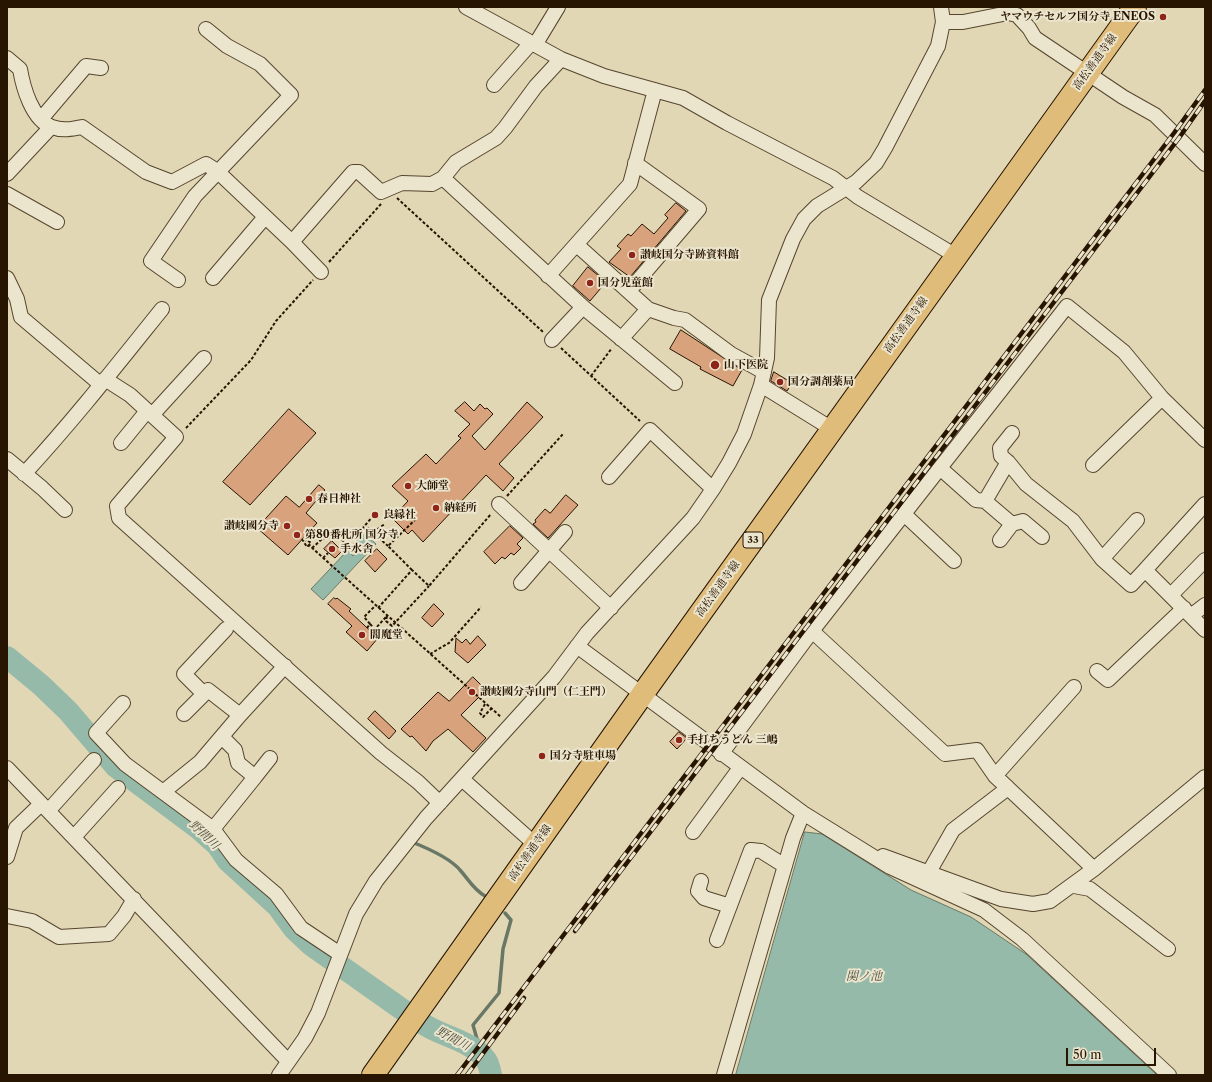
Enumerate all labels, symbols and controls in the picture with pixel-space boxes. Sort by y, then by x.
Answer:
place label: ヤマウチセルフ国分寺 ENEOS [1000,10,1155,24]
marker: ヤマウチセルフ国分寺 ENEOS [1158,12,1168,22]
street label: 高松善通寺線 [1070,31,1120,93]
place label: 讃岐国分寺跡資料館 [640,248,739,262]
marker: 讃岐国分寺跡資料館 [627,250,637,260]
place label: 国分児童館 [598,276,653,290]
marker: 国分児童館 [585,278,595,288]
street label: 高松善通寺線 [881,294,931,356]
place label: 山下医院 [724,358,768,372]
marker: 山下医院 [709,359,721,371]
place label: 国分調剤薬局 [788,375,854,389]
marker: 国分調剤薬局 [775,377,785,387]
place label: 大師堂 [416,479,449,493]
marker: 大師堂 [403,481,413,491]
place label: 春日神社 [317,492,361,506]
marker: 春日神社 [304,494,314,504]
place label: 納経所 [444,501,477,515]
marker: 納経所 [431,503,441,513]
place label: 良縁社 [383,508,416,522]
marker: 良縁社 [370,510,380,520]
place label: 讃岐國分寺 [224,519,279,533]
marker: 讃岐國分寺 [282,521,292,531]
place label: 第80番札所 国分寺 [305,528,399,542]
marker: 第80番札所 国分寺 [292,530,302,540]
road number: 33 [743,532,763,548]
place label: 手水舎 [340,542,373,556]
marker: 手水舎 [327,544,337,554]
street label: 高松善通寺線 [693,558,743,620]
place label: 閻魔堂 [370,628,403,642]
marker: 閻魔堂 [357,630,367,640]
place label: 讃岐國分寺山門（仁王門） [480,685,612,699]
marker: 讃岐國分寺山門（仁王門） [467,687,477,697]
place label: 手打ちうどん 三嶋 [687,733,778,747]
marker: 手打ちうどん 三嶋 [674,735,684,745]
place label: 国分寺駐車場 [550,749,616,763]
marker: 国分寺駐車場 [537,751,547,761]
water label: 野間川 [186,817,222,853]
street label: 高松善通寺線 [506,822,554,884]
water label: 関ノ池 [846,970,882,984]
water label: 野間川 [434,1024,472,1054]
scale bar [1068,1040,1158,1066]
text: 50 m [1073,1047,1102,1062]

